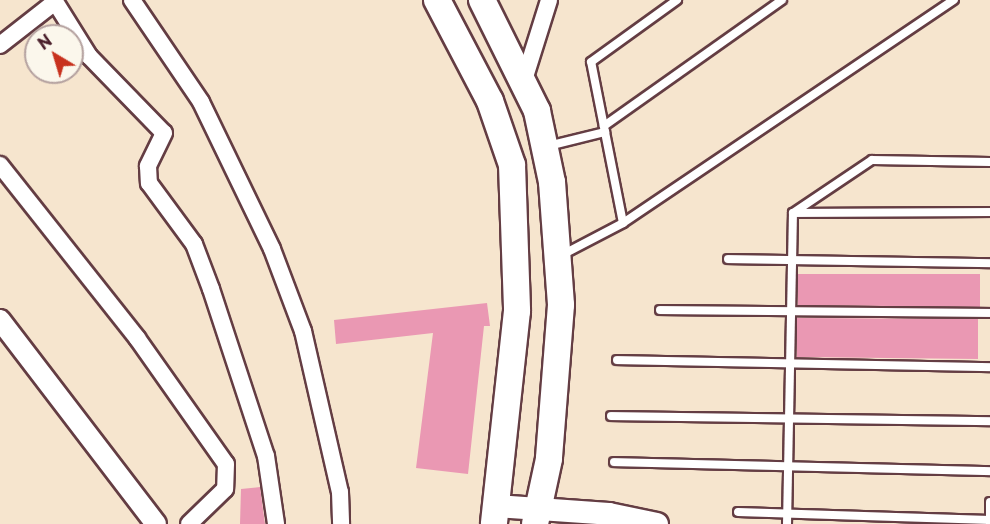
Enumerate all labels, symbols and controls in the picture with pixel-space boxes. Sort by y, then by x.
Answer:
north arrow [24,24,84,84]
text: N [32,28,57,55]

